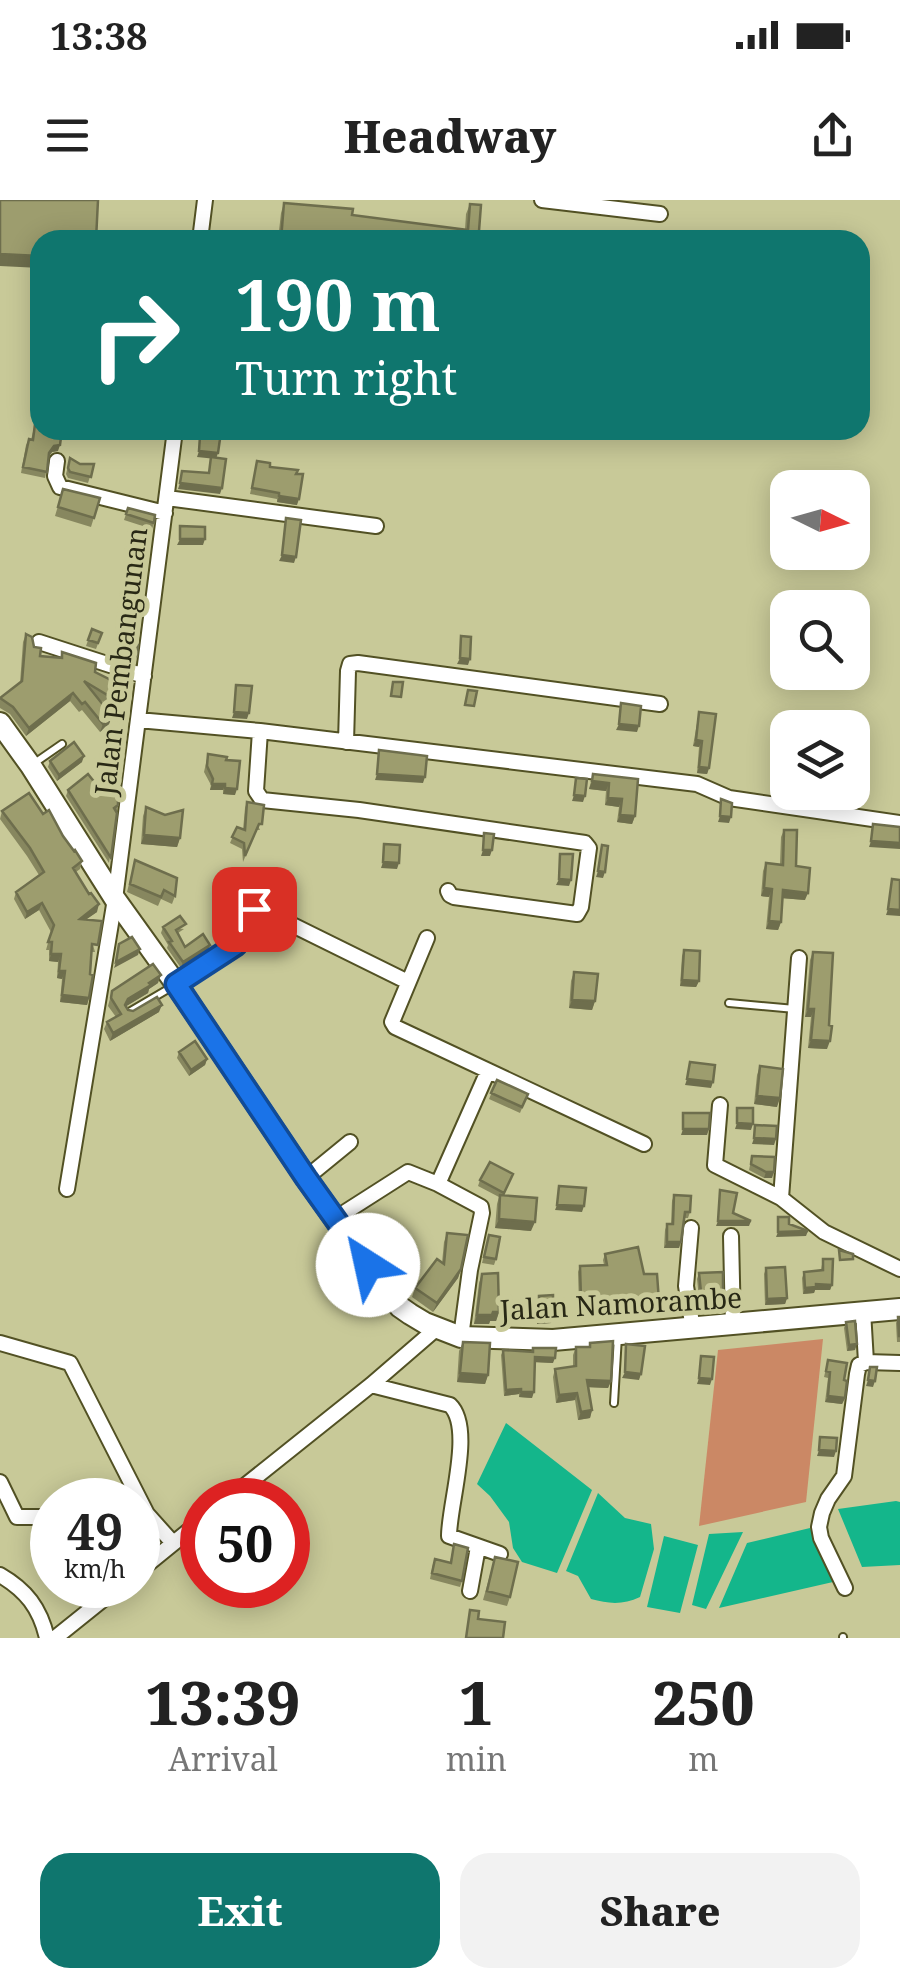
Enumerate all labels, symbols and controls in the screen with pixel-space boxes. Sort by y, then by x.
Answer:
text: 13:38 [50,9,147,61]
text: Headway [344,105,556,166]
icon: menu [40,108,95,163]
icon: share [805,108,860,163]
text: 190 m [235,256,441,352]
icon: right [70,270,200,400]
text: Turn right [235,347,457,408]
north arrow [770,470,870,570]
map controls [770,470,870,810]
street label: Jalan Pembangunan [85,525,155,798]
button: search [770,590,870,690]
button: layers [770,710,870,810]
pin [212,867,297,952]
icon: arrive [227,882,282,937]
position arrow [316,1213,420,1317]
street label: Jalan Namorambe [498,1278,743,1328]
speed limit sign: 50 [180,1478,310,1608]
text: 49 [67,1497,123,1565]
text: km/h [64,1551,126,1585]
text: 13:39 [146,1661,300,1743]
text: 1 [459,1661,493,1743]
text: 250 [652,1661,754,1743]
text: Arrival [168,1737,278,1780]
text: min [446,1737,507,1780]
text: m [688,1737,719,1780]
button: Exit [40,1853,440,1968]
button: Share [460,1853,860,1968]

